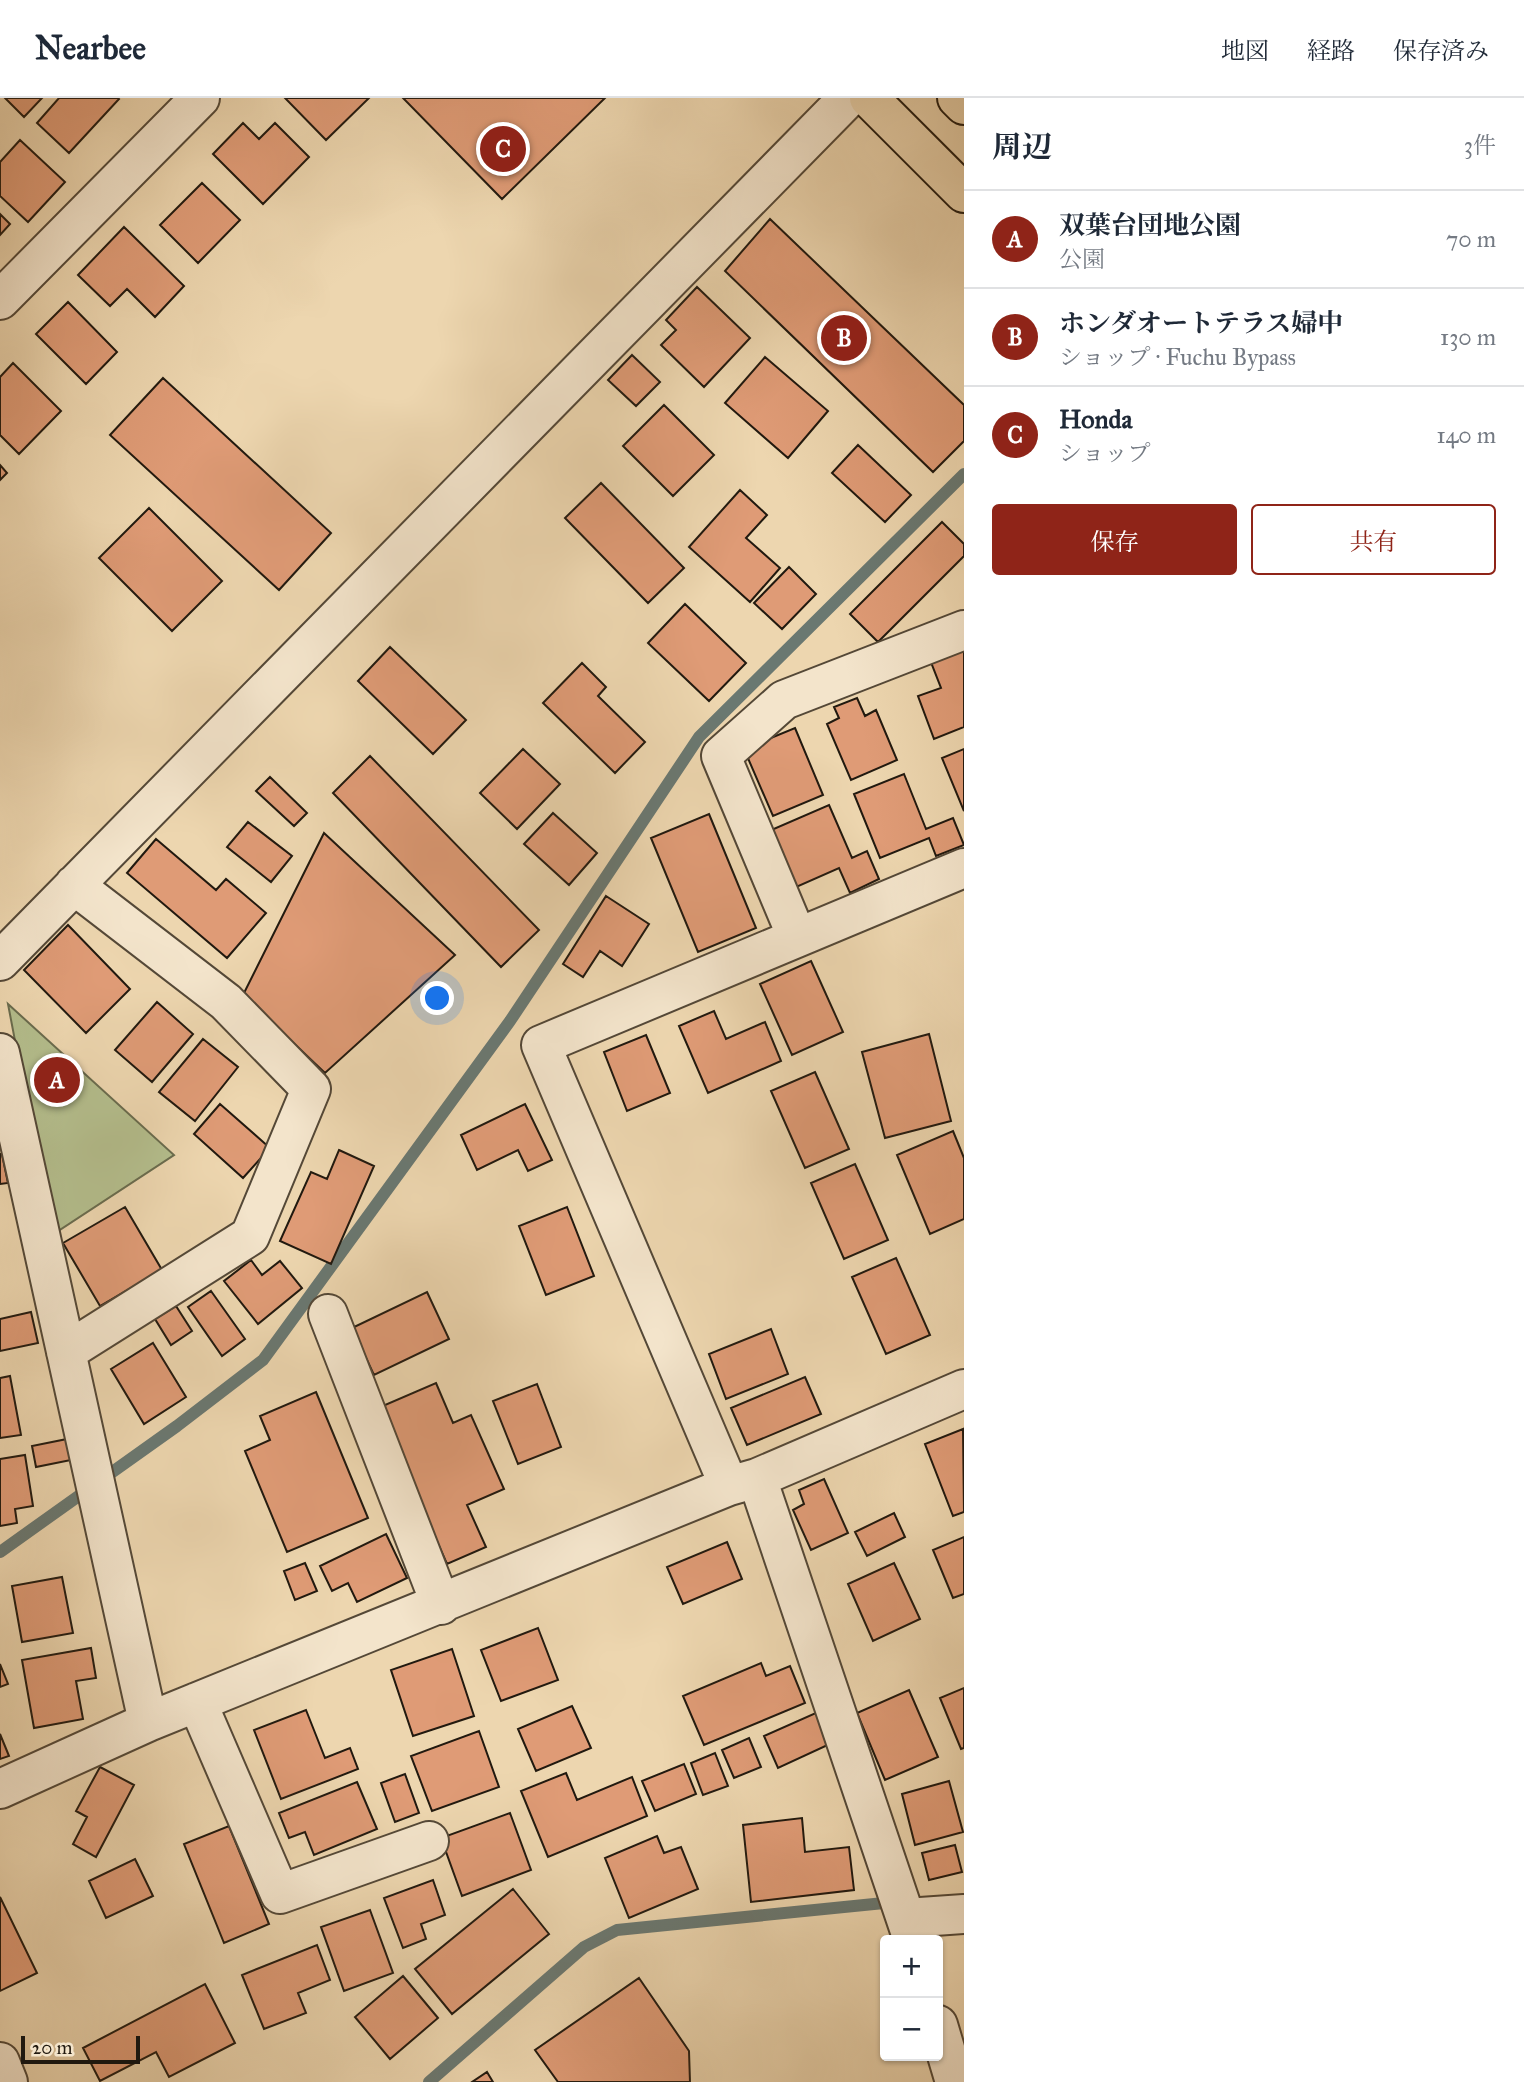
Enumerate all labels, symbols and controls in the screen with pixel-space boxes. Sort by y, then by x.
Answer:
text: Nearbee [35,28,146,68]
text: 地図 [1221,36,1269,66]
text: 経路 [1307,36,1355,66]
text: 保存済み [1393,36,1489,66]
pin: C [480,123,526,175]
text: 周辺 [992,129,1052,165]
text: 3件 [1464,131,1496,159]
text: 双葉台団地公園 [1059,209,1241,241]
text: A [1007,225,1023,253]
text: 70 m [1446,225,1496,253]
text: 公園 [1059,245,1105,273]
text: ホンダオートテラス婦中 [1059,307,1343,339]
pin: B [821,312,867,364]
text: B [1007,323,1023,351]
text: 130 m [1440,323,1496,351]
text: ショップ · Fuchu Bypass [1059,343,1296,371]
text: Honda [1059,403,1133,435]
text: C [1007,421,1023,449]
text: 140 m [1436,421,1496,449]
text: ショップ [1059,439,1151,467]
button: 保存 [992,504,1237,575]
button: 共有 [1251,504,1496,575]
your location [420,981,454,1015]
pin: A [34,1054,80,1106]
map controls [880,1935,943,2061]
button: + [880,1935,943,1998]
button: − [880,1998,943,2061]
scale bar [21,2033,140,2065]
text: 20 m [32,2036,73,2059]

